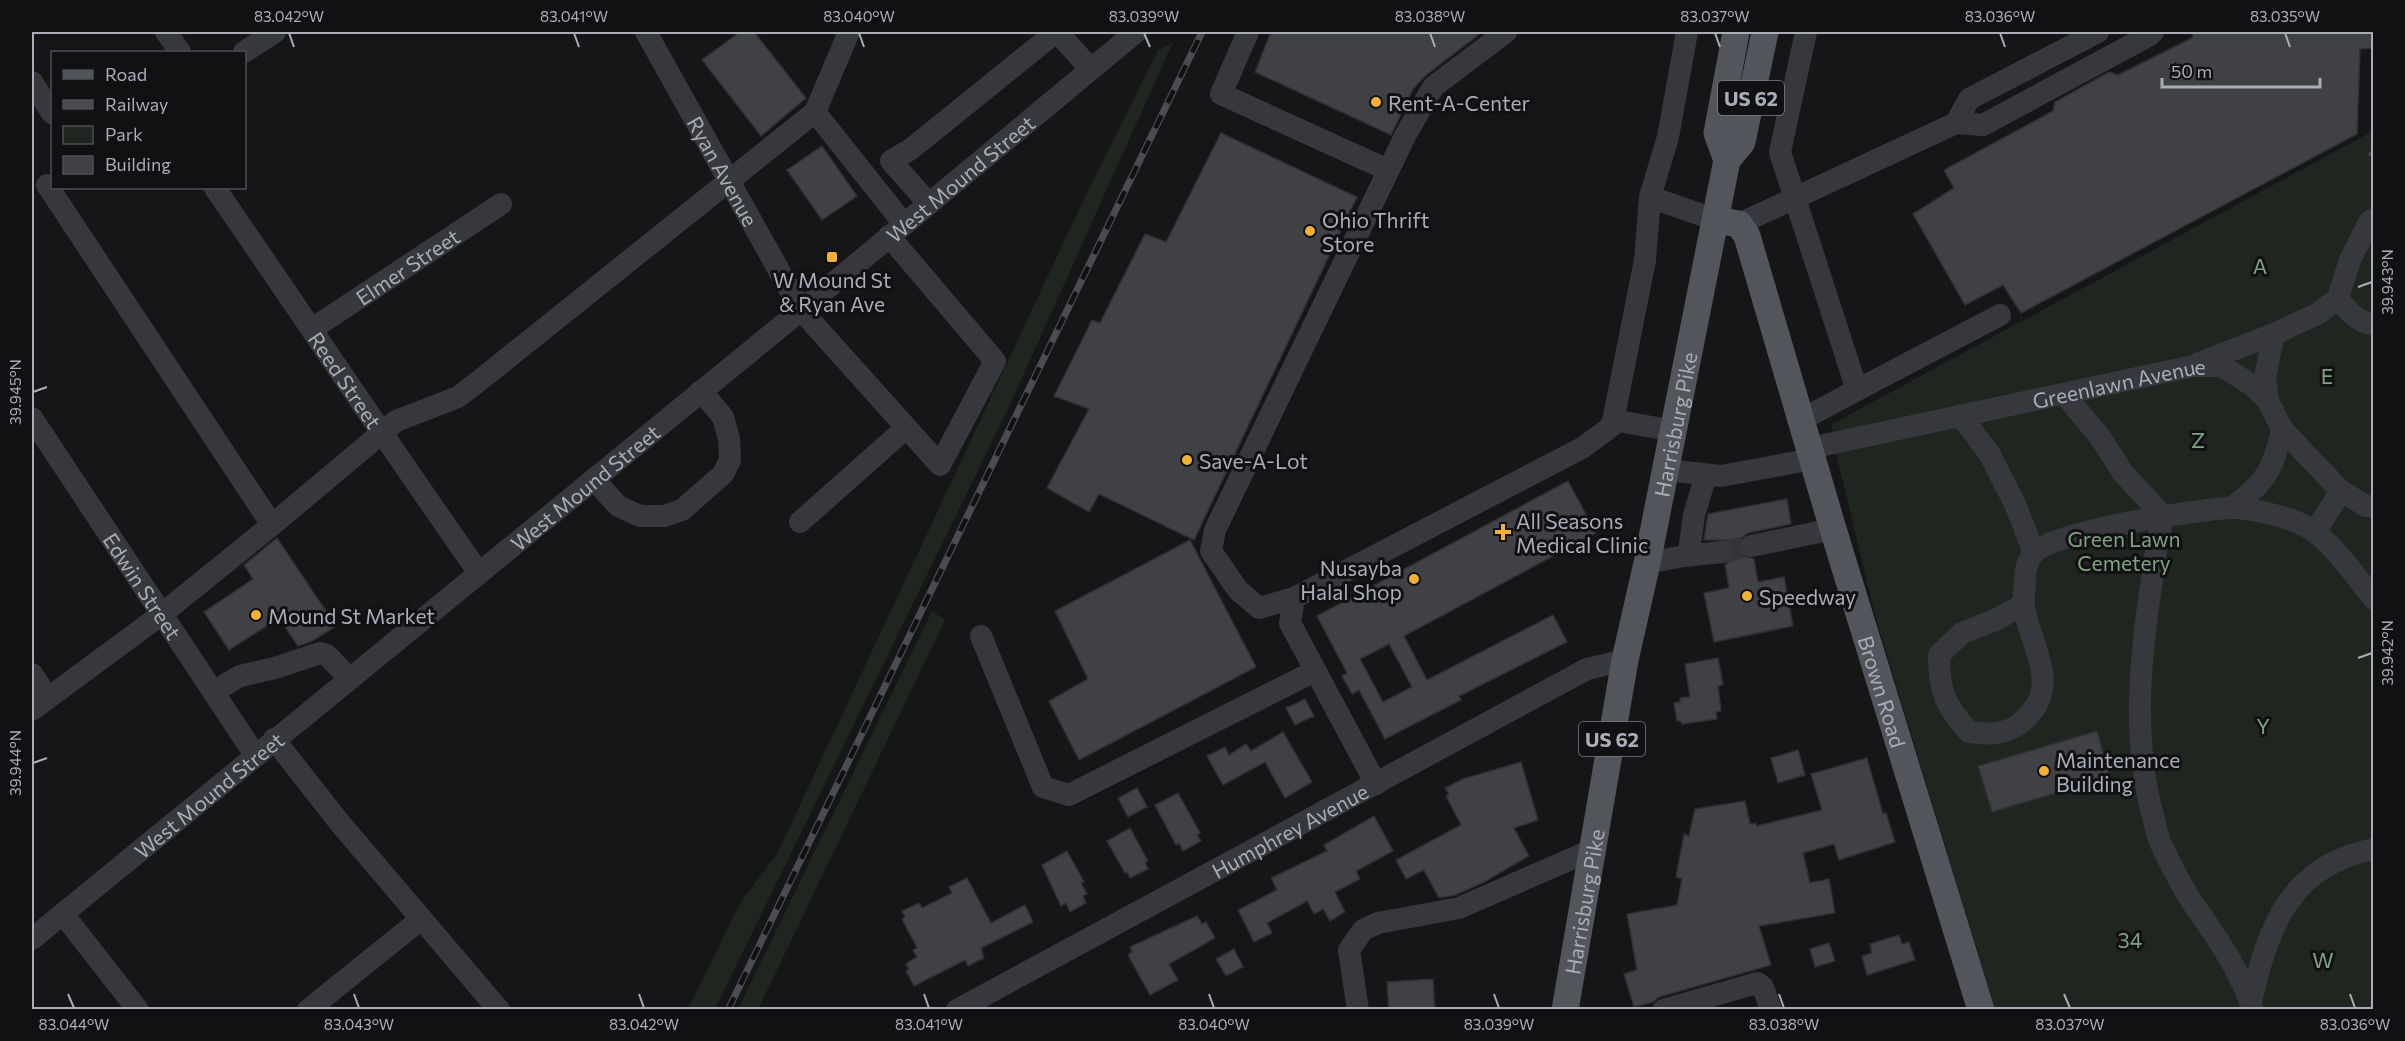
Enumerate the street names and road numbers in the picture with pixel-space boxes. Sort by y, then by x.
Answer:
road number: US 62 [1718,81,1784,115]
street label: West Mound Street [881,109,1039,247]
street label: Ryan Avenue [683,112,764,230]
street label: Elmer Street [351,223,464,309]
street label: Reed Street [304,327,387,433]
street label: Harrisburg Pike [1648,350,1701,499]
street label: Greenlawn Avenue [2030,353,2206,413]
street label: West Mound Street [505,419,664,555]
street label: Edwin Street [99,528,187,644]
street label: Brown Road [1854,632,1912,750]
road number: US 62 [1579,722,1645,756]
street label: West Mound Street [129,726,288,863]
street label: Humphrey Avenue [1207,778,1372,882]
street label: Harrisburg Pike [1559,827,1608,976]

